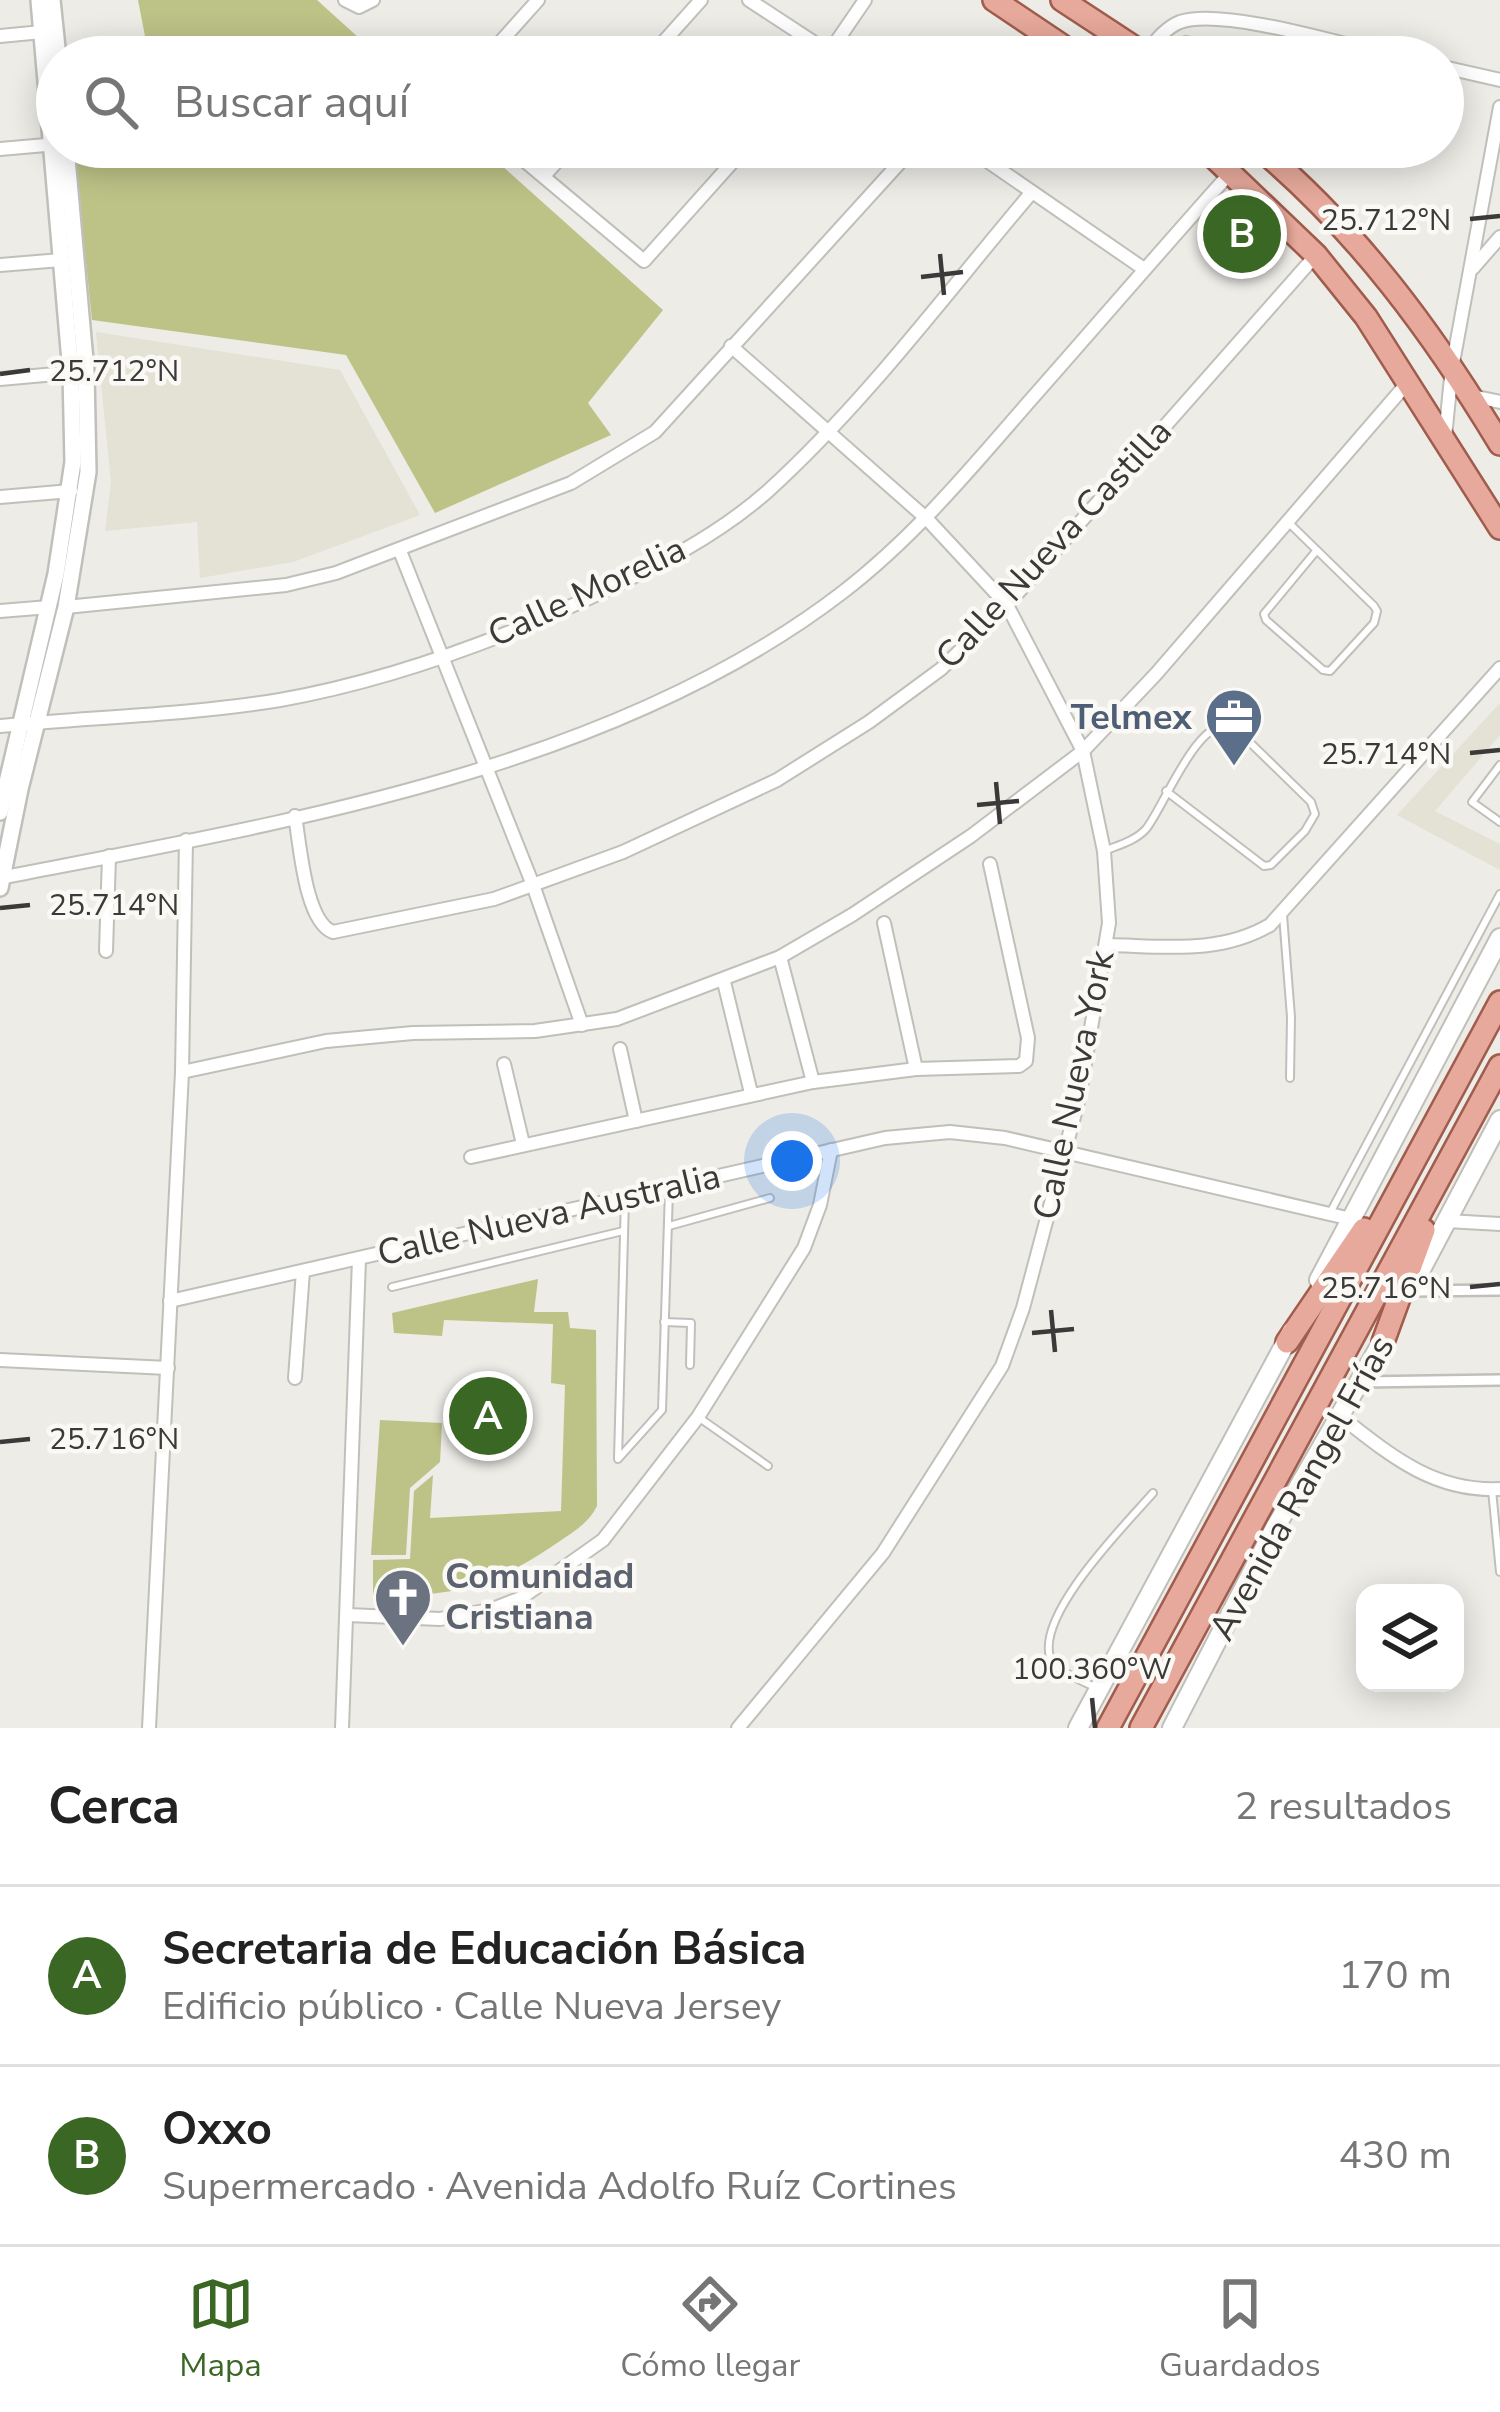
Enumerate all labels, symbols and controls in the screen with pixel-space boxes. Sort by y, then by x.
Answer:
search box [36,36,1464,168]
icon: search [78,69,144,135]
text: Buscar aquí [174,72,409,133]
pin: B [1203,189,1281,279]
text: 25.712°N [1321,200,1451,241]
text: 25.712°N [49,351,179,392]
street label: Calle Nueva Castilla [925,408,1183,680]
street label: Calle Morelia [480,525,694,659]
office icon: Telmex [1203,686,1265,768]
place label: Telmex [1071,693,1192,742]
text: 25.714°N [1321,734,1451,775]
text: 25.714°N [49,885,179,926]
street label: Calle Nueva York [1022,945,1127,1224]
your location [762,1131,822,1191]
street label: Calle Nueva Australia [373,1152,725,1278]
text: 25.716°N [1321,1268,1451,1309]
street label: Avenida Rangel Frías [1198,1327,1406,1649]
pin: A [449,1371,527,1461]
text: 25.716°N [49,1419,179,1460]
place label: Comunidad Cristiana [445,1552,634,1642]
church icon: Comunidad Cristiana [372,1566,434,1648]
map controls [1356,1584,1464,1692]
button: layers [1356,1584,1464,1692]
text: 100.360°W [1012,1649,1172,1690]
text: Cerca [48,1771,180,1841]
text: 2 resultados [1235,1780,1452,1833]
text: Secretaria de Educación Básica [162,1919,806,1980]
text: A [72,1949,102,2002]
text: 170 m [1338,1949,1452,2002]
text: Edificio público · Calle Nueva Jersey [162,1980,781,2033]
text: Oxxo [162,2099,272,2160]
text: B [74,2129,100,2182]
text: 430 m [1338,2129,1452,2182]
text: Supermercado · Avenida Adolfo Ruíz Cortines [162,2160,957,2213]
tab: Mapa [179,2271,262,2388]
tab: Cómo llegar [620,2271,800,2388]
tab: Guardados [1159,2271,1321,2388]

